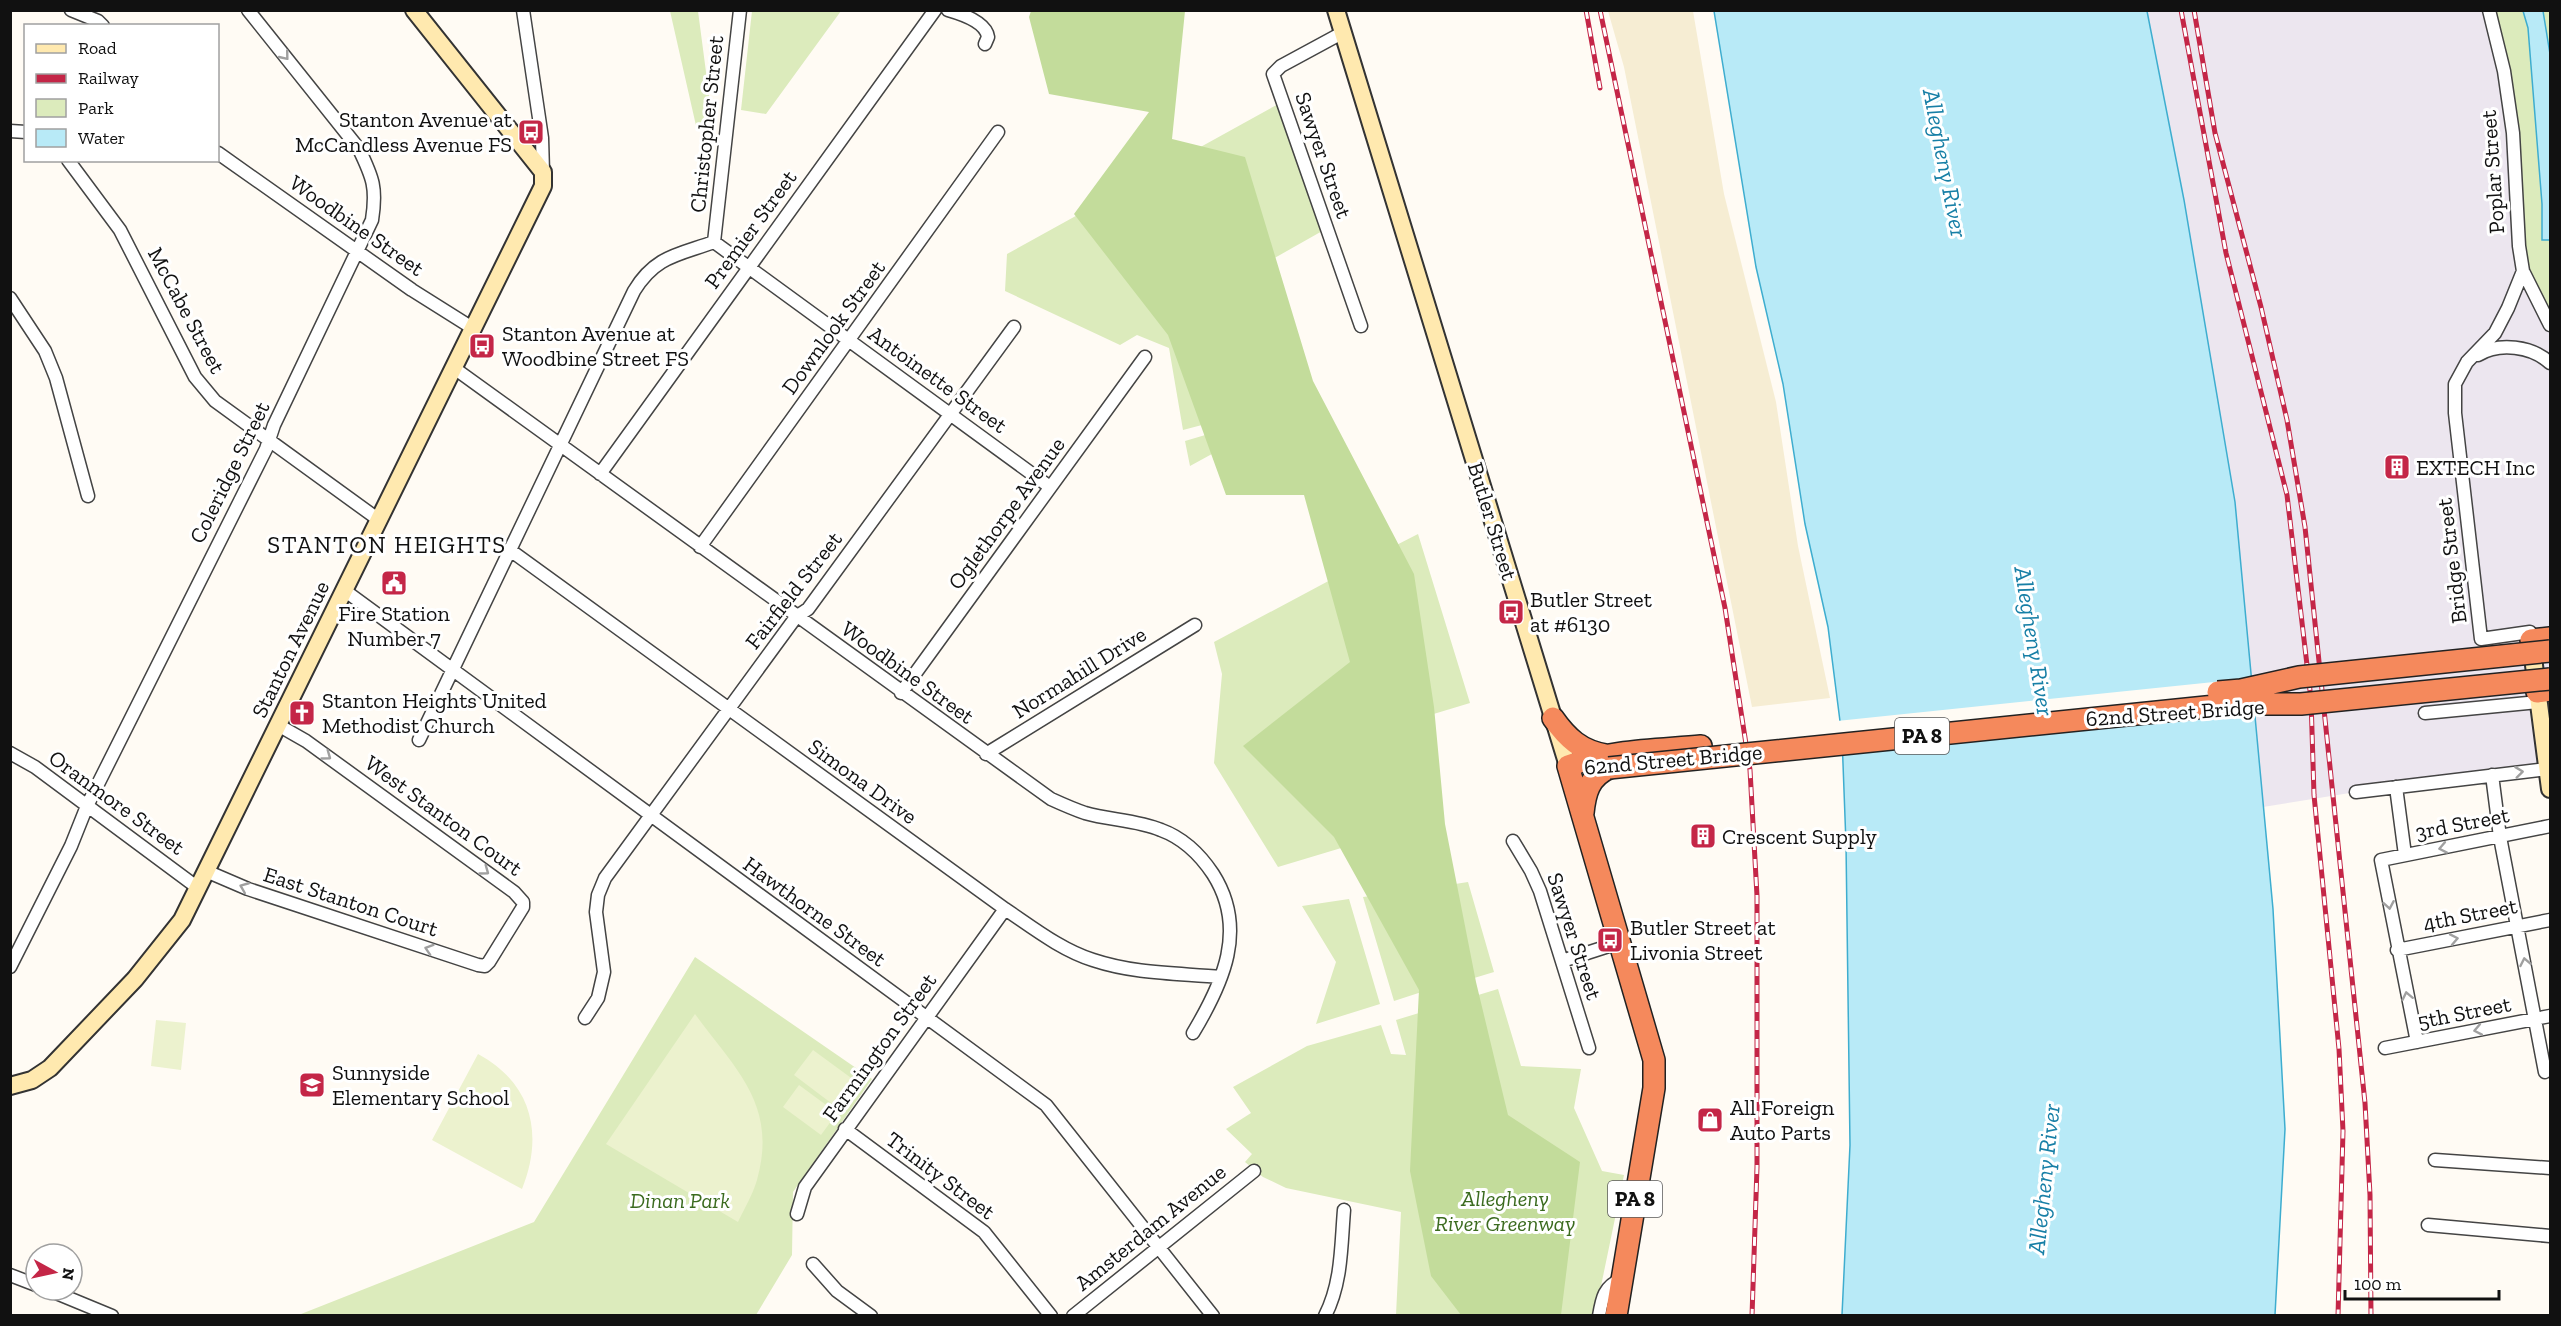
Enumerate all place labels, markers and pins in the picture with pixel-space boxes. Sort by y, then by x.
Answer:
place label: Stanton Avenue at McCandless Avenue FS [295,106,513,158]
bus stop icon: Stanton Avenue at McCandless Avenue FS [516,117,546,147]
place label: Stanton Avenue at Woodbine Street FS [502,320,689,372]
bus stop icon: Stanton Avenue at Woodbine Street FS [467,331,497,361]
building icon: EXTECH Inc [2382,452,2412,482]
place label: EXTECH Inc [2416,454,2535,481]
public building icon: Fire Station Number 7 [379,568,409,598]
place label: Butler Street at #6130 [1530,586,1653,638]
bus stop icon: Butler Street at #6130 [1496,597,1526,627]
place label: Fire Station Number 7 [338,600,450,652]
place label: Stanton Heights United Methodist Church [322,687,547,739]
church icon: Stanton Heights United Methodist Church [287,698,317,728]
building icon: Crescent Supply [1688,821,1718,851]
place label: Crescent Supply [1722,823,1878,850]
place label: Butler Street at Livonia Street [1630,914,1776,966]
bus stop icon: Butler Street at Livonia Street [1595,925,1625,955]
place label: Sunnyside Elementary School [332,1059,510,1111]
school or university icon: Sunnyside Elementary School [297,1070,327,1100]
place label: All Foreign Auto Parts [1730,1094,1835,1146]
shop icon: All Foreign Auto Parts [1695,1105,1725,1135]

